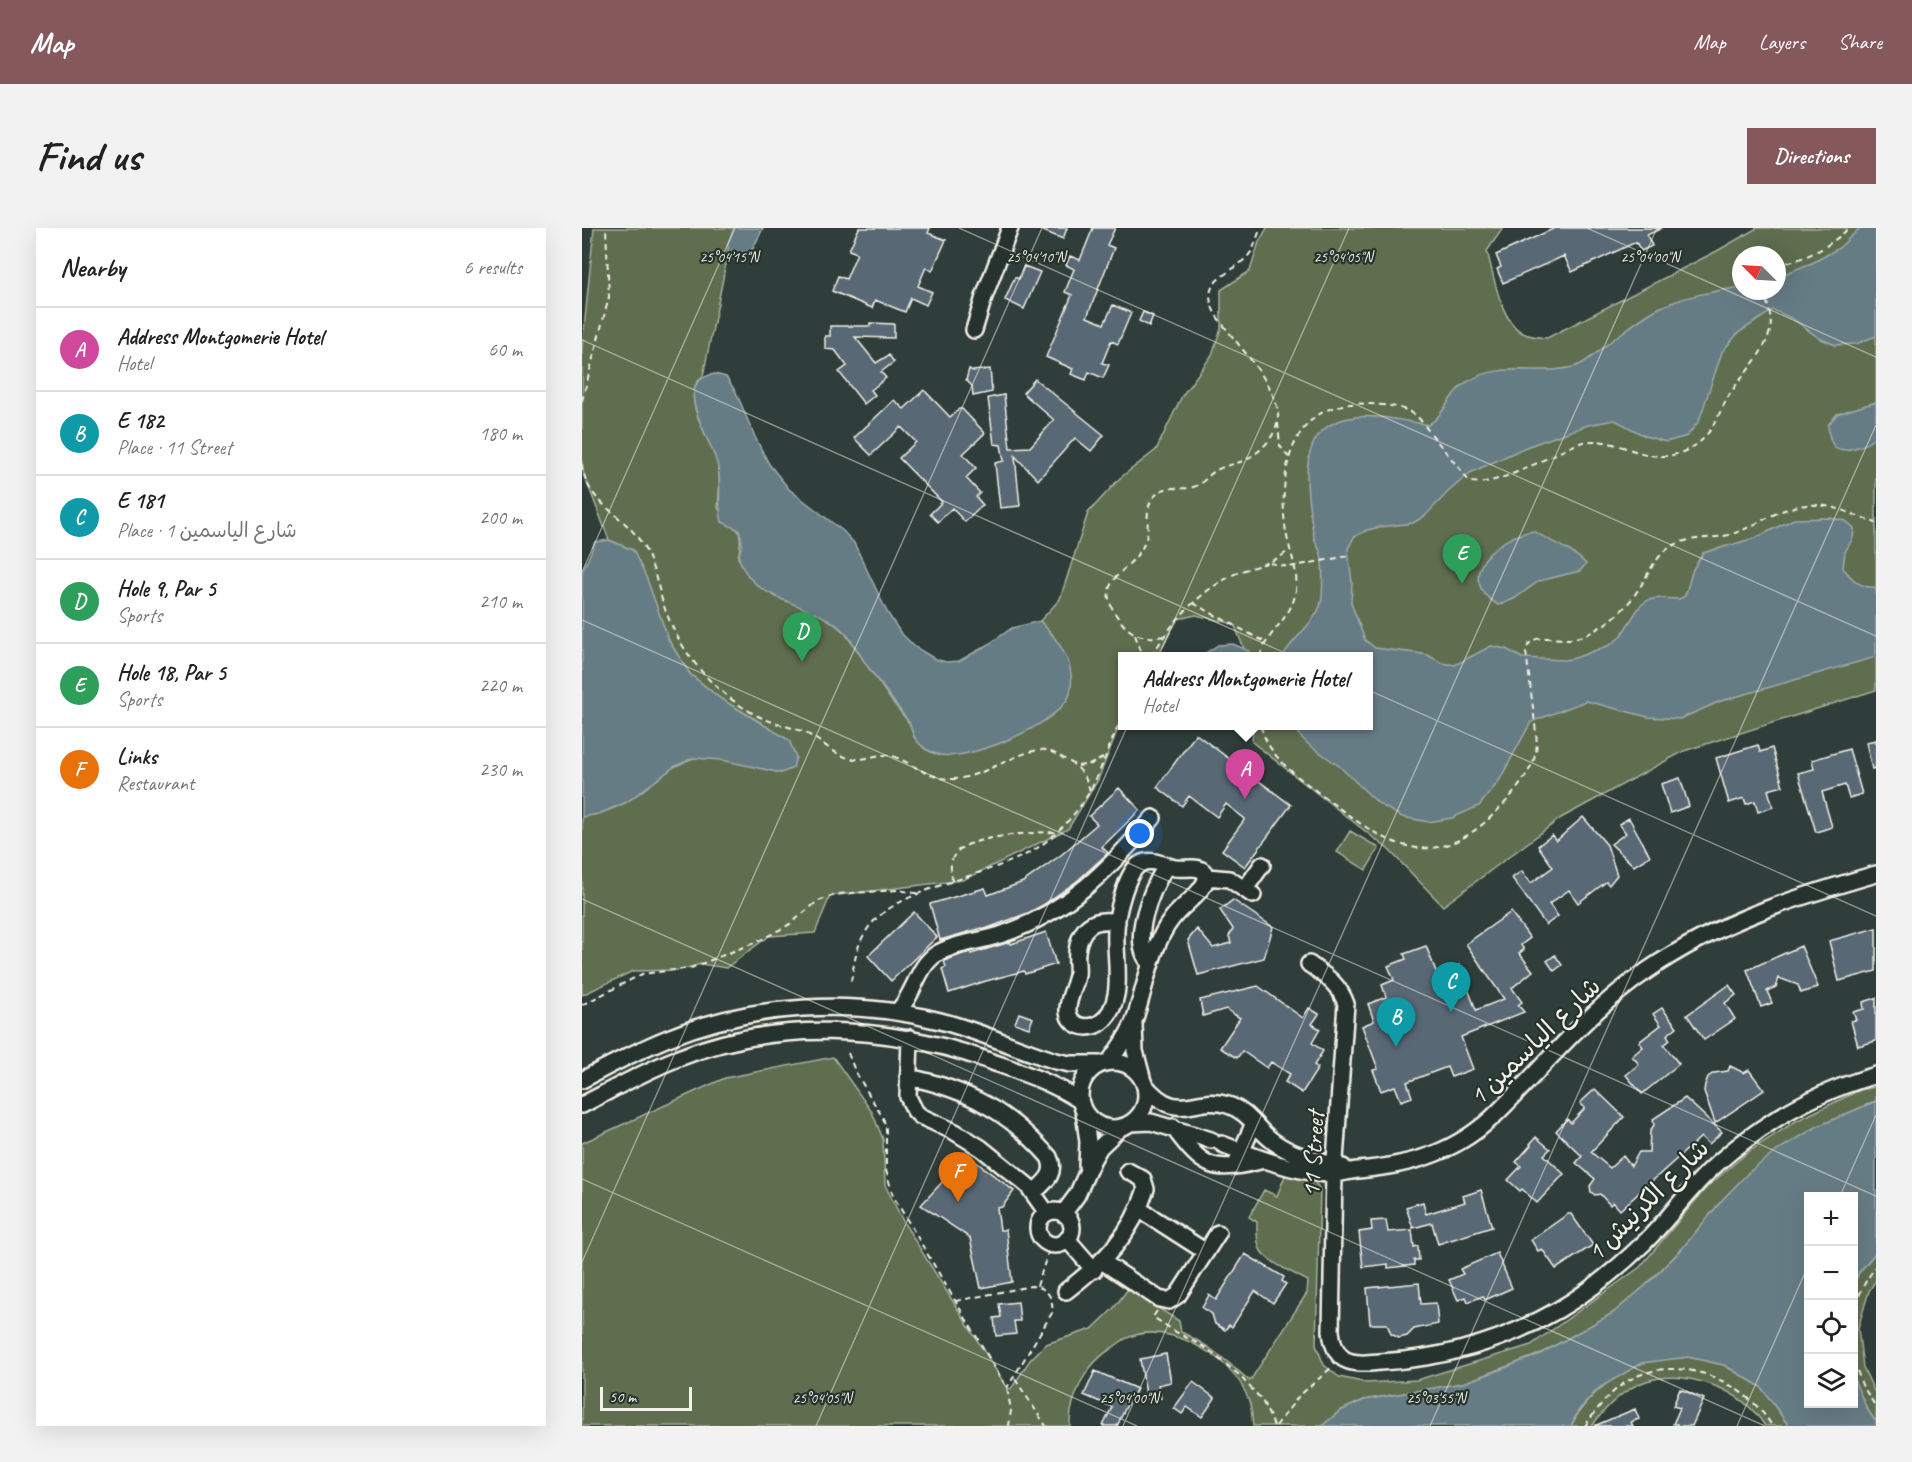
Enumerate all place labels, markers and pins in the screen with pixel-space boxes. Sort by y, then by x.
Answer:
pin: E [1442,534,1482,584]
pin: D [782,612,822,662]
pin: A [1226,750,1264,799]
pin: C [1432,962,1470,1012]
pin: B [1376,998,1416,1047]
pin: F [938,1152,977,1202]

